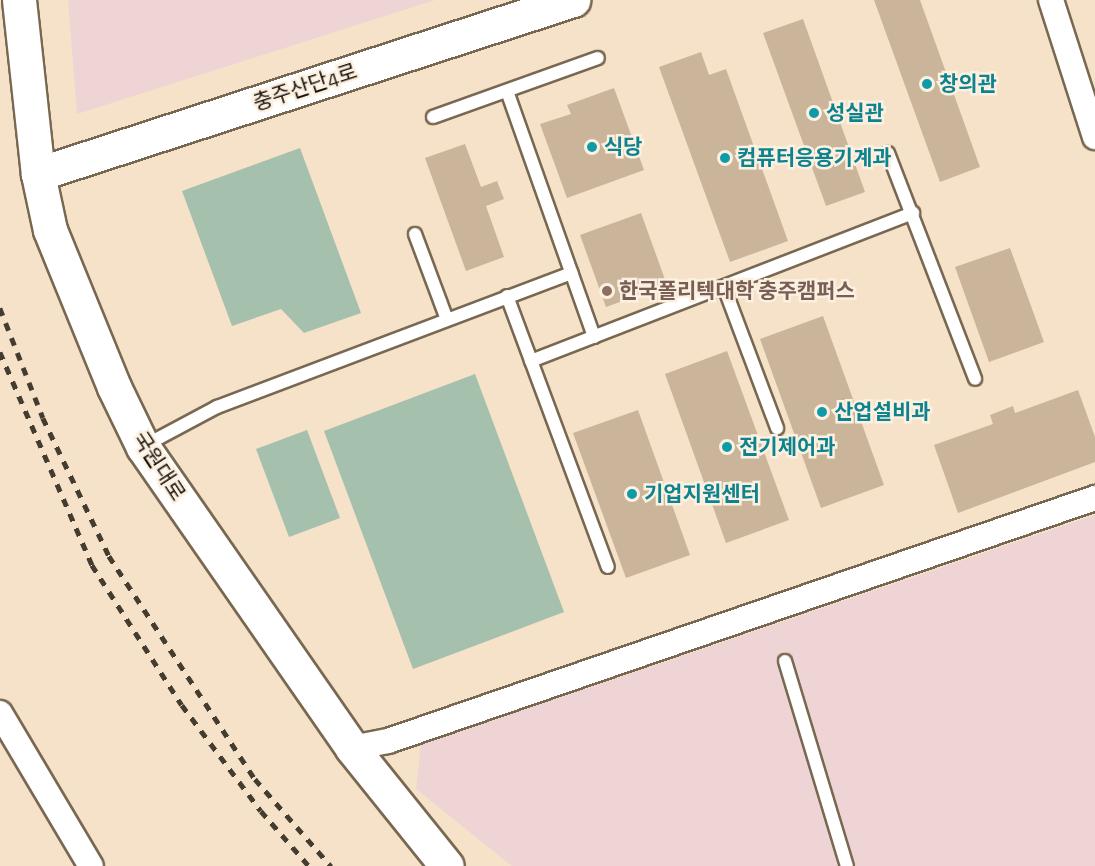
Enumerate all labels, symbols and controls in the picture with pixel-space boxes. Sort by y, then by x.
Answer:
street label: 충주산단4로 [250,58,360,116]
place label: 창의관 [939,71,997,97]
marker: 창의관 [920,77,934,91]
place label: 성실관 [826,100,884,126]
marker: 성실관 [807,106,821,120]
place label: 식당 [604,134,643,160]
marker: 식당 [585,140,599,154]
place label: 컴퓨터응용기계과 [737,145,892,171]
marker: 컴퓨터응용기계과 [718,151,732,165]
place label: 한국폴리텍대학 충주캠퍼스 [619,278,855,304]
marker: 한국폴리텍대학 충주캠퍼스 [600,284,614,298]
place label: 산업설비과 [834,399,931,425]
marker: 산업설비과 [815,405,829,419]
street label: 국원대로 [127,427,191,505]
place label: 전기제어과 [739,434,836,460]
marker: 전기제어과 [720,440,734,454]
place label: 기업지원센터 [644,481,760,507]
marker: 기업지원센터 [625,487,639,501]

